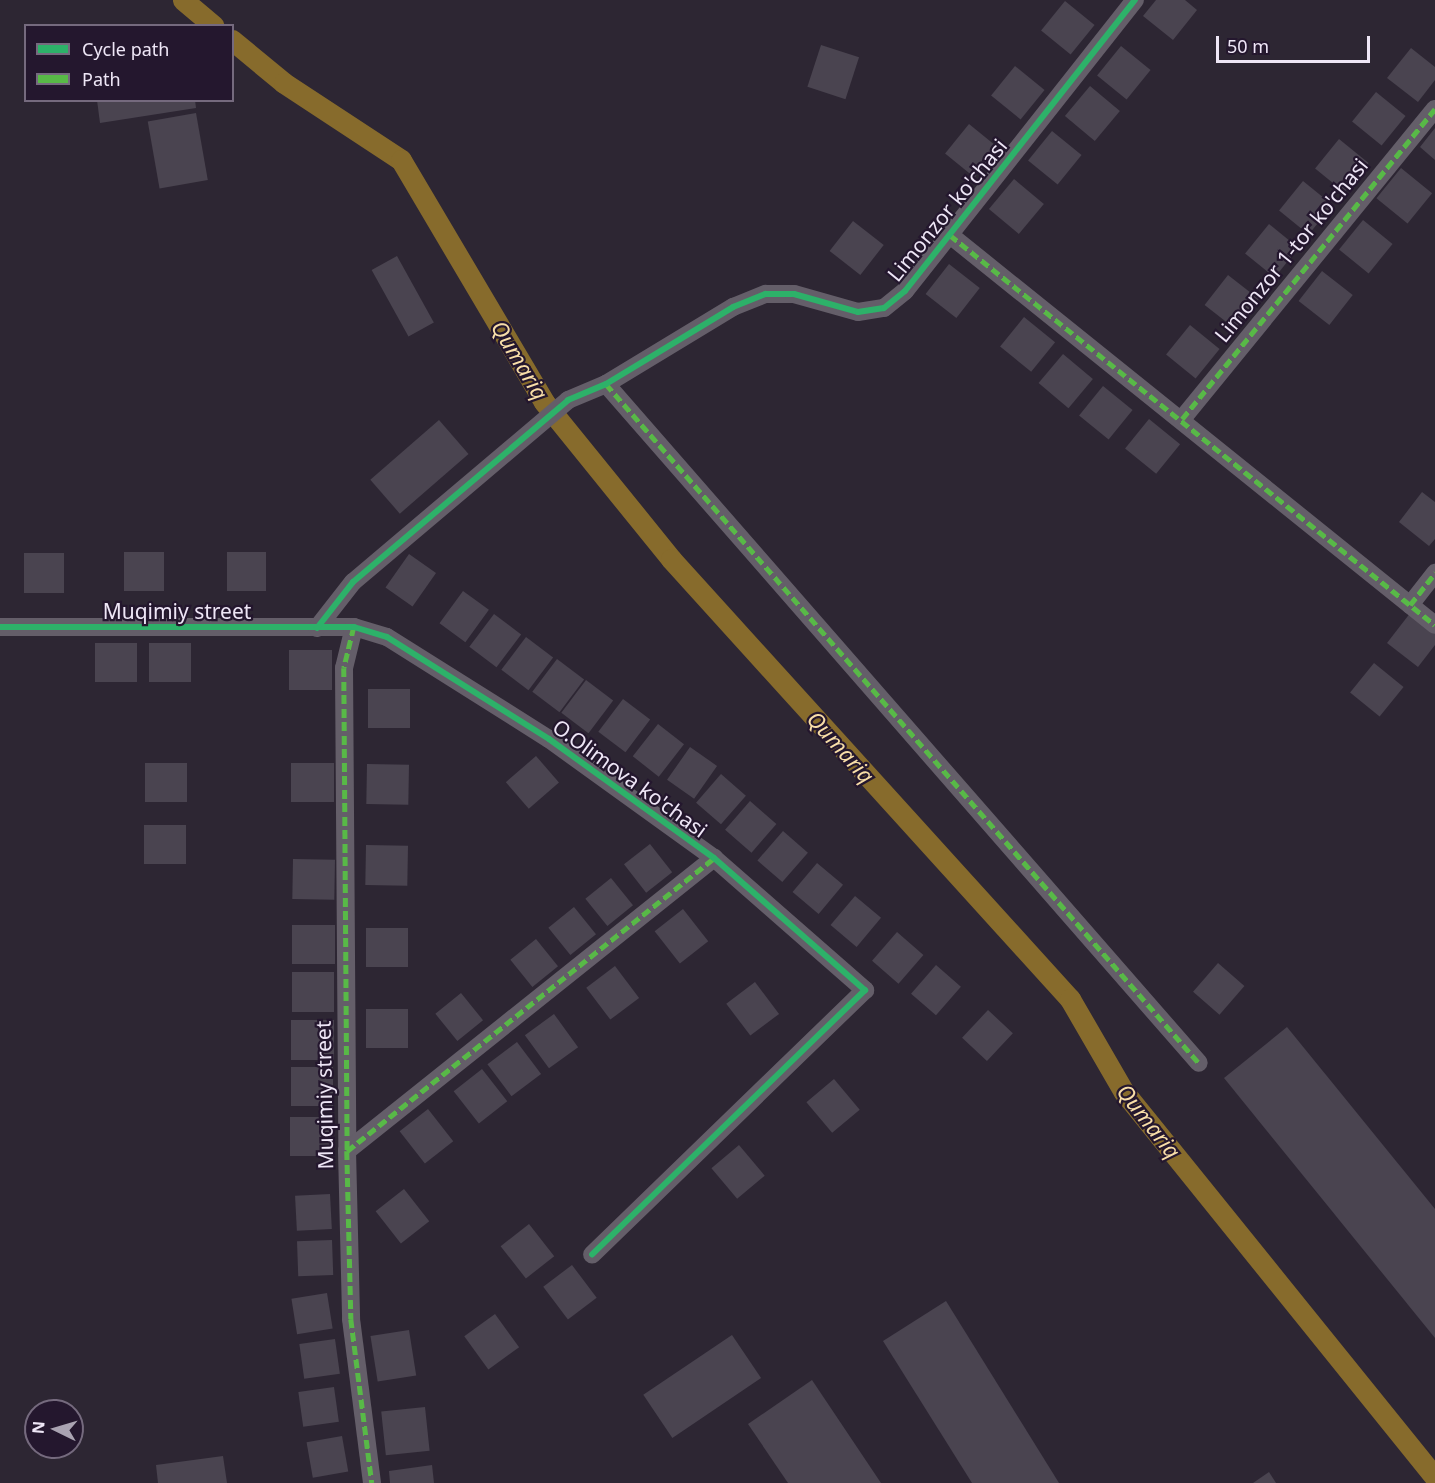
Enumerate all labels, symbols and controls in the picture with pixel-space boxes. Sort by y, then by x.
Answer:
legend [24,24,234,102]
scale bar [1219,24,1374,62]
text: 50 m [1227,34,1269,58]
text: Cycle path [82,37,169,61]
text: Path [82,67,121,91]
street label: Limonzor ko'chasi [882,134,1012,286]
street label: Limonzor 1-tor ko'chasi [1209,153,1373,347]
water label: Qumariq [486,316,554,404]
street label: Muqimiy street [103,598,251,624]
water label: Qumariq [802,706,880,788]
street label: O.Olimova ko'chasi [548,714,712,842]
street label: Muqimiy street [310,1020,338,1170]
water label: Qumariq [1112,1078,1186,1164]
north arrow [24,1399,84,1459]
text: N [27,1420,50,1435]

